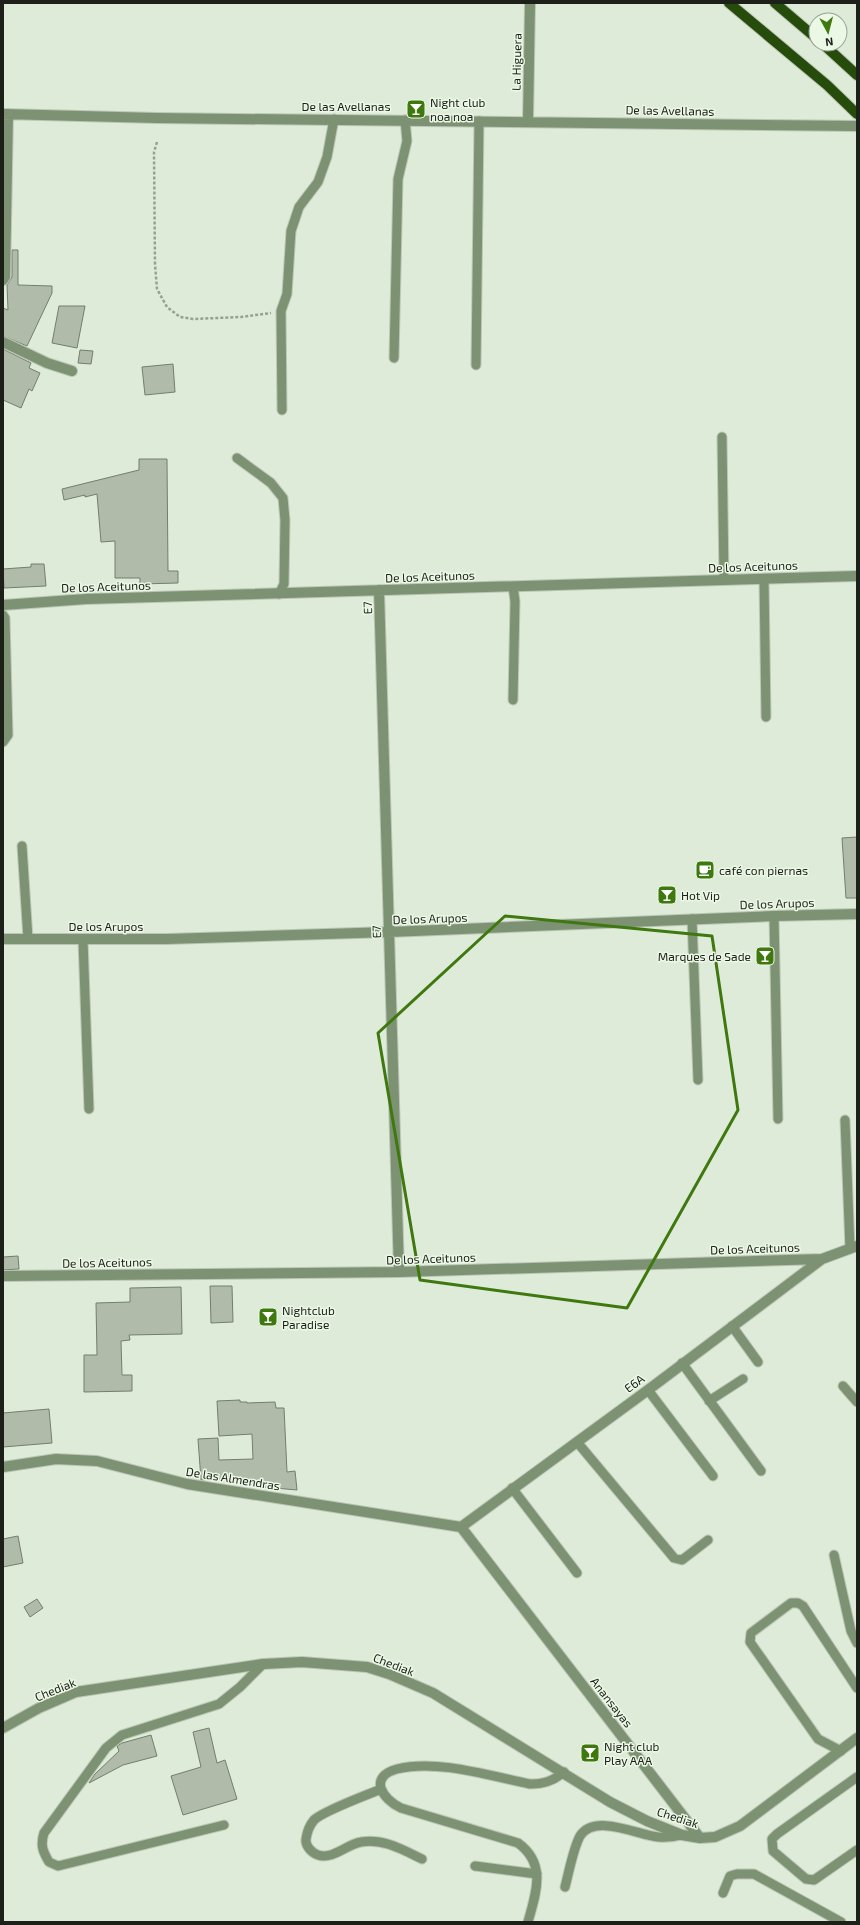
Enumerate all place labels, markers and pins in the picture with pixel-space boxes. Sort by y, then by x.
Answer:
place label: Night club noa noa [430,95,486,123]
bar icon: Night club noa noa [405,98,427,120]
cafe icon: café con piernas [694,859,716,881]
place label: café con piernas [719,863,808,877]
bar icon: Hot Vip [656,884,678,906]
place label: Hot Vip [681,888,720,902]
bar icon: Marques de Sade [754,945,776,967]
place label: Marques de Sade [658,949,751,963]
place label: Nightclub Paradise [282,1303,335,1331]
bar icon: Nightclub Paradise [257,1306,279,1328]
place label: Night club Play AAA [604,1739,660,1767]
bar icon: Night club Play AAA [579,1742,601,1764]

